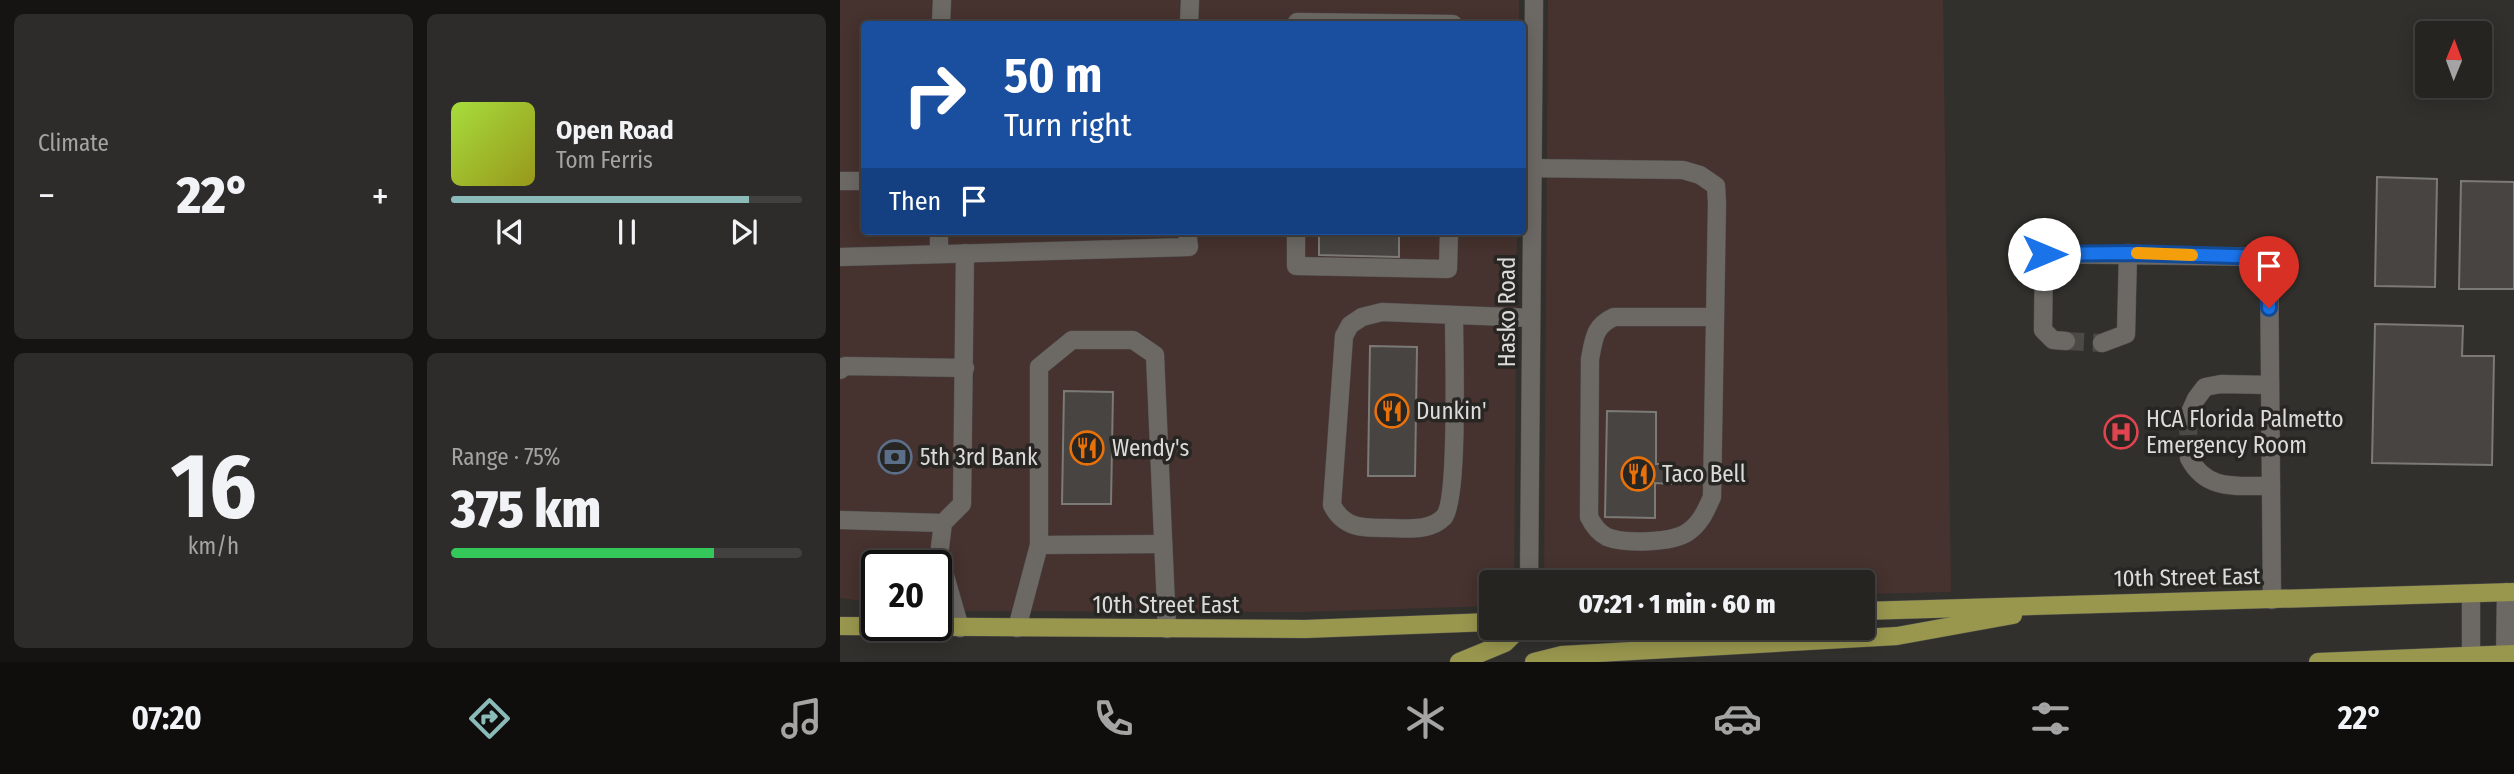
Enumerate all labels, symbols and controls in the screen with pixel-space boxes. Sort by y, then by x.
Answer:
north arrow [2415,21,2492,98]
map controls [2415,21,2492,98]
text: 50 m [1004,46,1102,105]
icon: right [889,49,980,140]
text: Turn right [1004,106,1131,144]
text: Open Road [556,115,674,146]
text: Climate [38,129,109,157]
text: Tom Ferris [556,146,653,174]
text: 22° [177,164,250,227]
text: − [38,173,55,219]
text: + [372,173,389,219]
icon: arrive [955,182,993,220]
text: Then [889,186,941,217]
icon: previous [491,213,529,251]
icon: pause [608,213,646,251]
icon: next [725,213,763,251]
position arrow [2007,217,2081,291]
pin [2239,236,2299,308]
icon: arrive [2250,247,2288,285]
street label: Hasko Road [1493,257,1521,367]
restaurant icon: Dunkin' [1373,392,1411,430]
place label: Dunkin' [1416,397,1487,425]
place label: HCA Florida Palmetto Emergency Room [2146,405,2344,459]
hospital icon: HCA Florida Palmetto Emergency Room [2102,413,2140,451]
restaurant icon: Wendy's [1068,429,1106,467]
text: 16 [170,432,257,541]
place label: Wendy's [1112,434,1189,462]
bank icon: 5th 3rd Bank [876,438,914,476]
text: Range · 75% [451,443,560,471]
place label: 5th 3rd Bank [920,443,1038,471]
restaurant icon: Taco Bell [1619,455,1657,493]
place label: Taco Bell [1662,460,1746,488]
text: 375 km [451,478,601,541]
text: km/h [188,532,239,560]
speed limit sign: 20 [861,550,952,641]
street label: 10th Street East [2113,562,2261,592]
text: 07:21 · 1 min · 60 m [1579,589,1775,620]
street label: 10th Street East [1093,591,1240,619]
icon: directions [465,694,514,743]
icon: music [777,694,826,743]
icon: phone [1089,694,1138,743]
icon: climate [1401,694,1450,743]
icon: car [1713,694,1762,743]
icon: filters [2026,694,2075,743]
text: 07:20 [132,699,202,737]
text: 22° [2338,699,2382,737]

